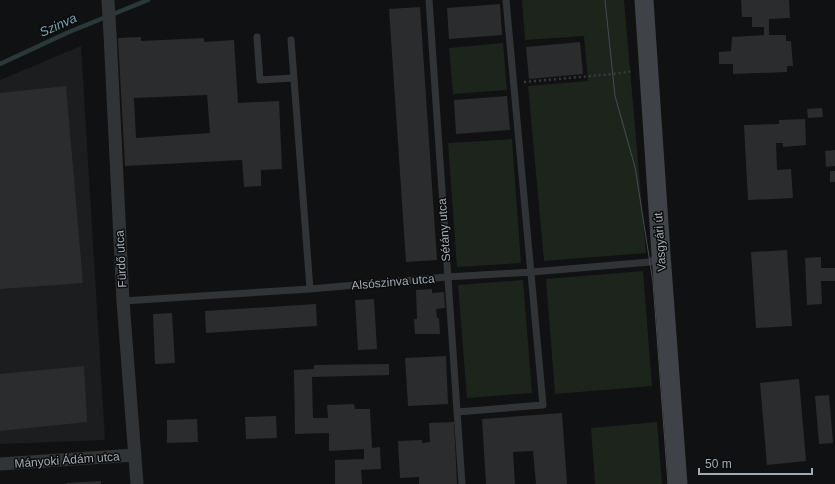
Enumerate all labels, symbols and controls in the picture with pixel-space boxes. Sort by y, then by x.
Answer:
water label: Szinva [37,10,79,40]
street label: Sétány utca [435,198,453,262]
street label: Vasgyári út [651,211,669,272]
street label: Fürdő utca [112,230,129,288]
street label: Alsószinva utca [351,271,435,293]
street label: Mányoki Ádám utca [14,448,120,471]
scale bar [699,450,812,476]
text: 50 m [705,457,732,471]

